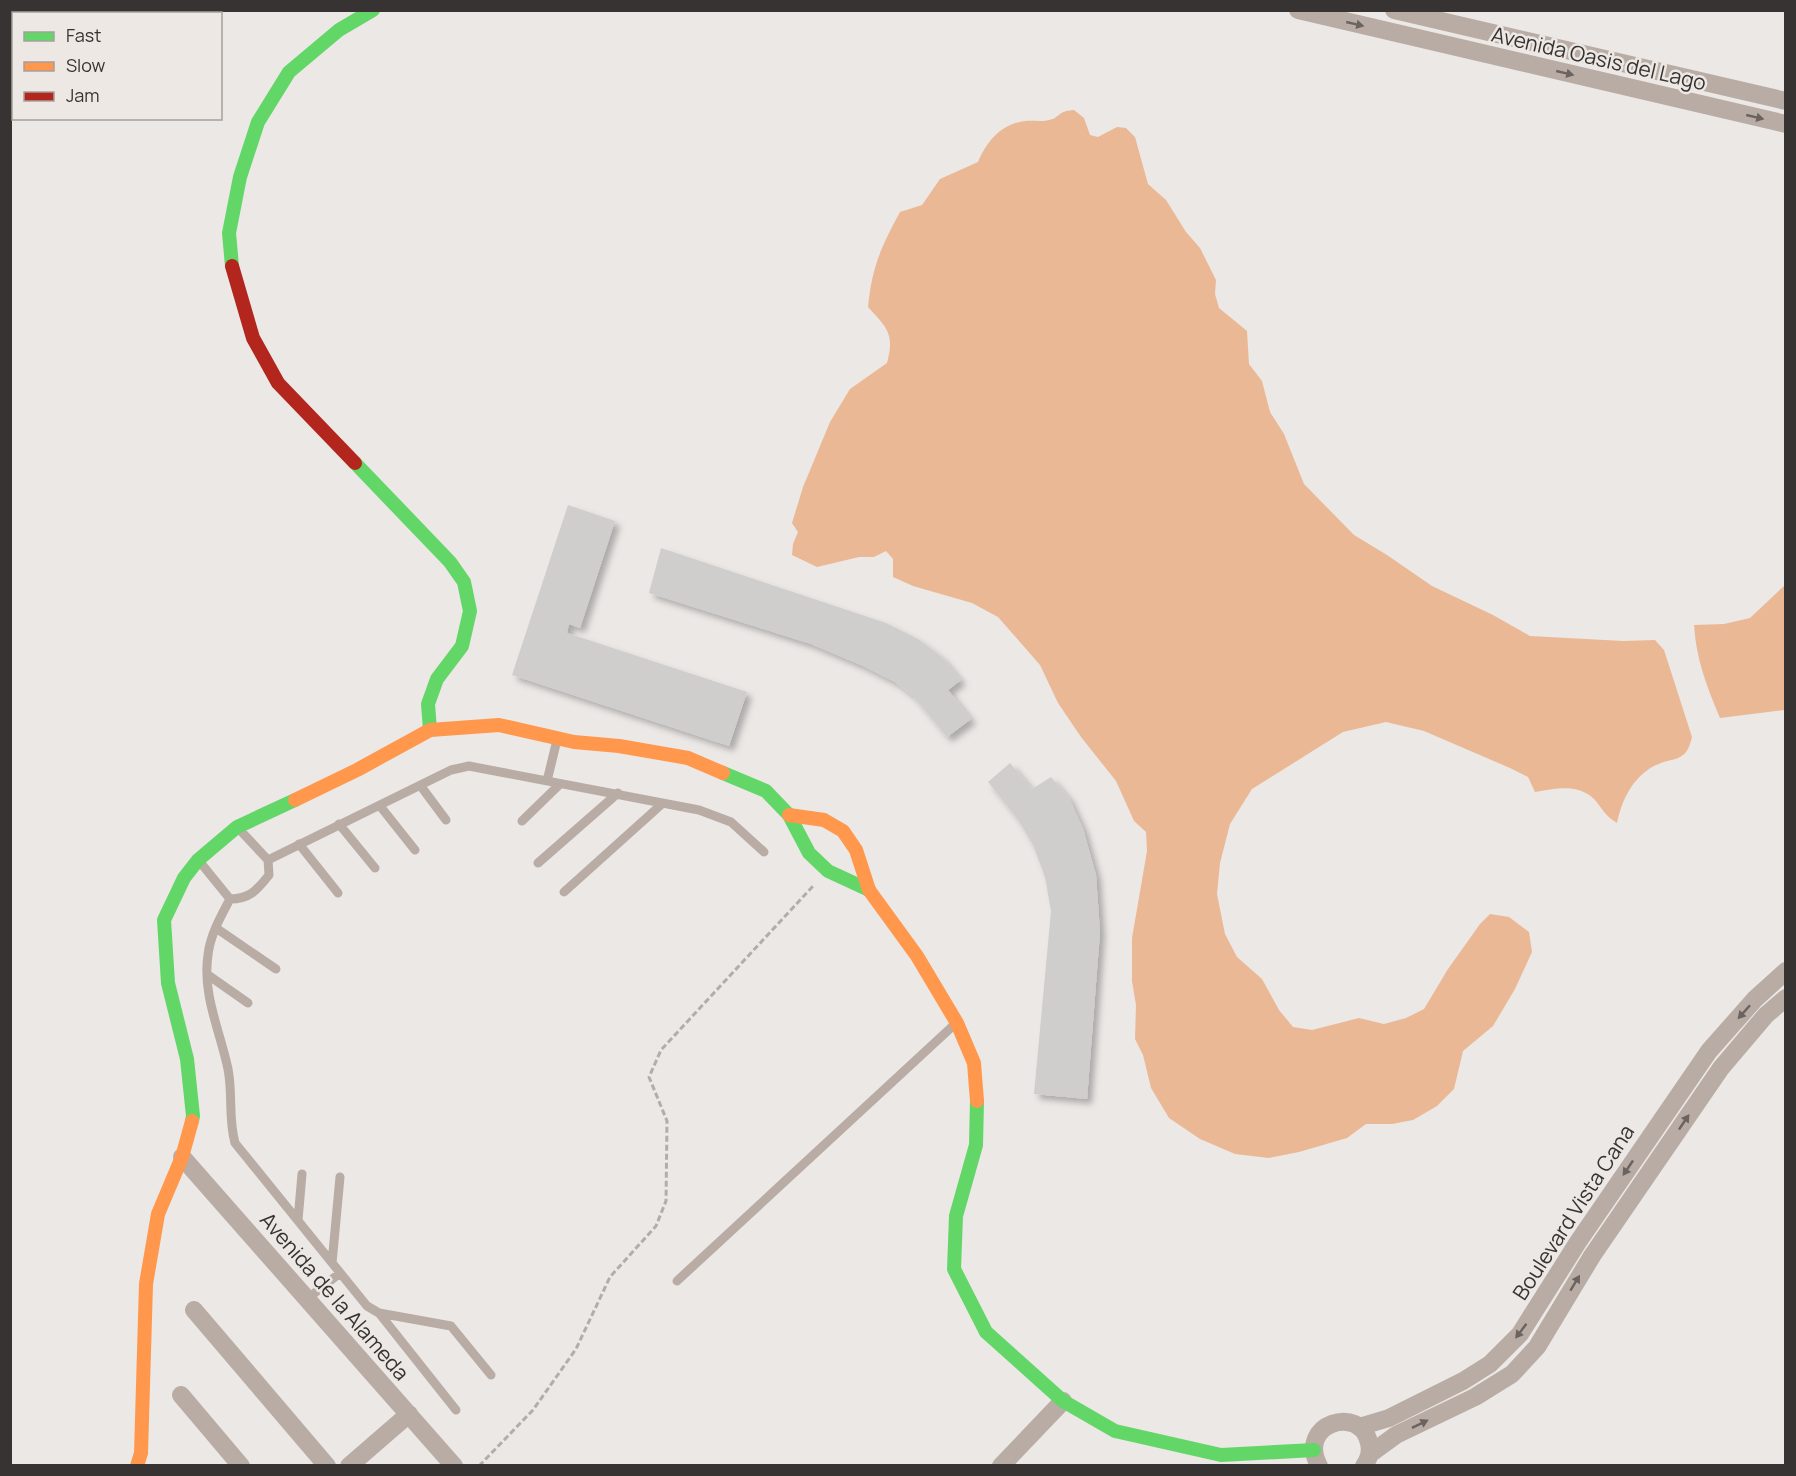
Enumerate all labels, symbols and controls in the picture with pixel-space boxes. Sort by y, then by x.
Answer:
legend [12,12,222,120]
one-way arrow [1346,19,1364,29]
street label: Avenida Oasis del Lago [1489,20,1709,96]
text: Fast [66,23,101,47]
text: Slow [66,53,106,77]
one-way arrow [1556,68,1575,78]
text: Jam [66,83,100,107]
one-way arrow [1746,113,1764,123]
one-way arrow [1737,1004,1751,1019]
one-way arrow [1679,1113,1690,1130]
street label: Boulevard Vista Cana [1506,1119,1640,1305]
one-way arrow [1622,1160,1634,1176]
street label: Avenida de la Alameda [254,1206,416,1386]
one-way arrow [1570,1275,1581,1291]
one-way arrow [1515,1323,1527,1339]
one-way arrow [1411,1419,1429,1429]

